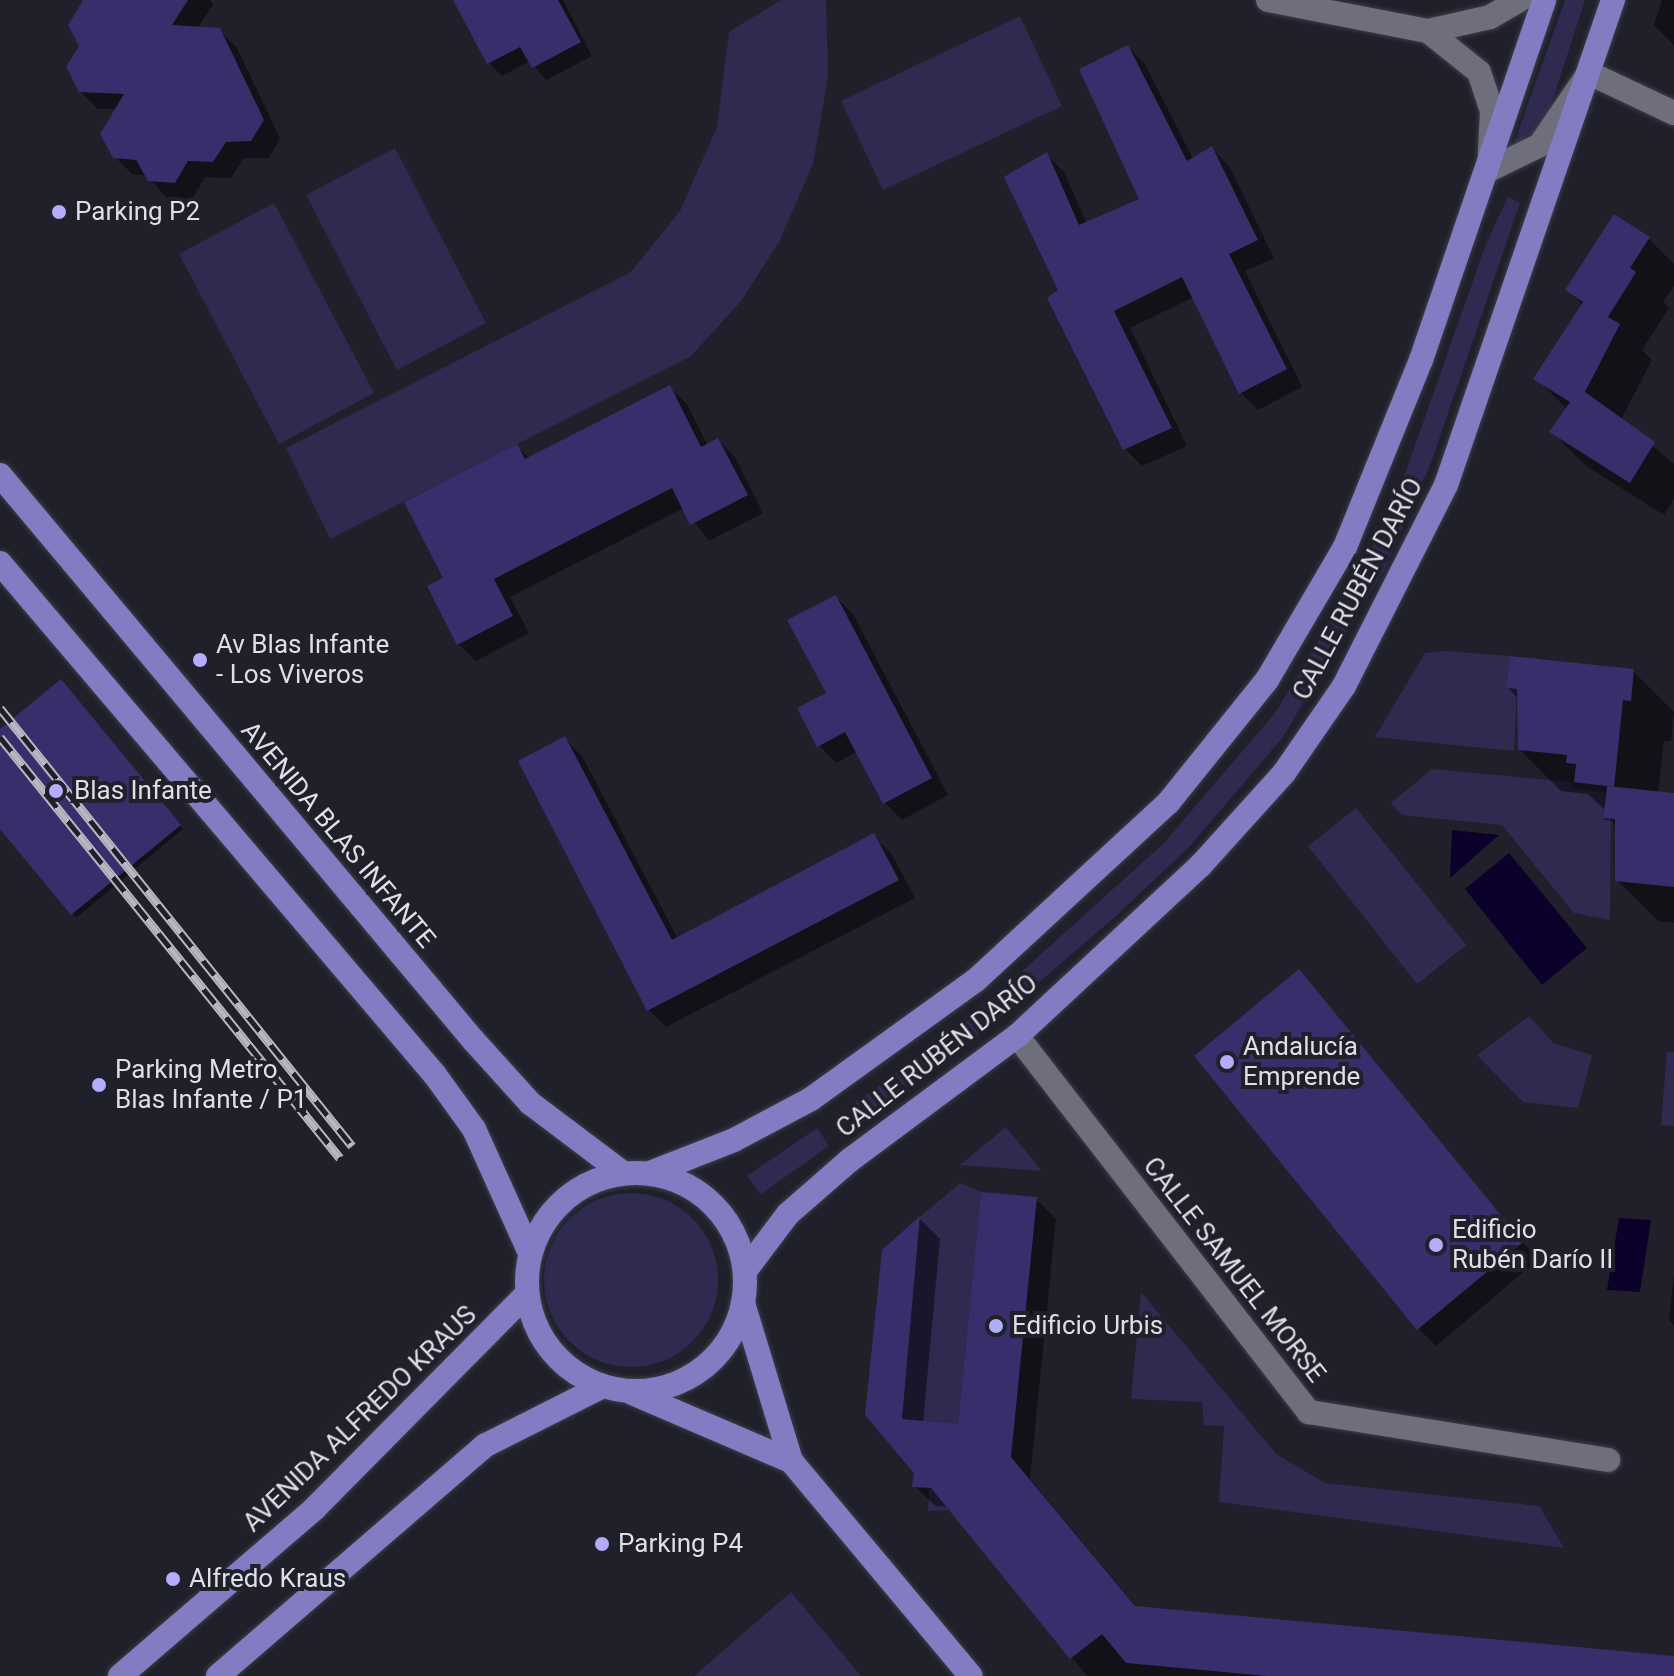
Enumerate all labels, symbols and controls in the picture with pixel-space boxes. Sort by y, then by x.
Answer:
place label: Parking P2 [75,196,200,228]
marker: Parking P2 [50,203,68,221]
street label: CALLE RUBÉN DARÍO [1286,473,1430,705]
place label: Av Blas Infante - Los Viveros [216,629,389,690]
marker: Av Blas Infante - Los Viveros [191,651,209,669]
street label: AVENIDA BLAS INFANTE [234,716,442,954]
place label: Blas Infante [74,775,212,807]
marker: Blas Infante [45,780,67,802]
street label: CALLE RUBÉN DARÍO [830,968,1044,1144]
place label: Andalucía Emprende [1243,1031,1360,1092]
marker: Andalucía Emprende [1218,1053,1236,1071]
place label: Parking Metro Blas Infante / P1 [115,1054,307,1116]
marker: Parking Metro Blas Infante / P1 [90,1076,108,1094]
street label: CALLE SAMUEL MORSE [1136,1151,1332,1389]
place label: Edificio Rubén Darío II [1452,1214,1613,1276]
marker: Edificio Rubén Darío II [1427,1236,1445,1254]
street label: AVENIDA ALFREDO KRAUS [237,1299,483,1539]
place label: Edificio Urbis [1012,1310,1163,1342]
marker: Edificio Urbis [987,1317,1005,1335]
place label: Parking P4 [618,1528,743,1560]
marker: Parking P4 [593,1535,611,1553]
place label: Alfredo Kraus [189,1563,346,1595]
marker: Alfredo Kraus [164,1570,182,1588]

